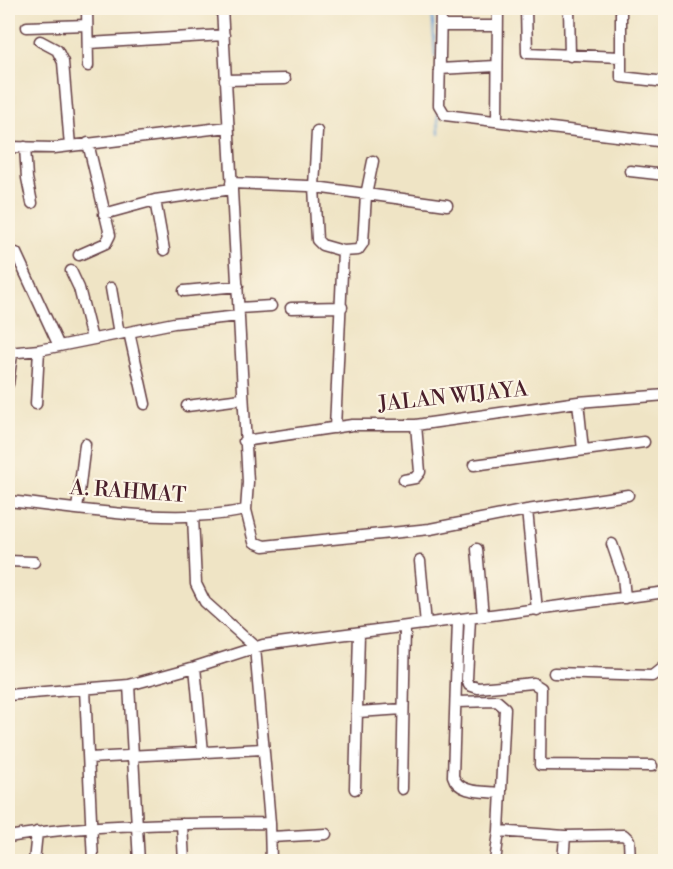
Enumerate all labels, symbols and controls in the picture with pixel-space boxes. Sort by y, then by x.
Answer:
street label: JALAN WIJAYA [376,376,530,418]
street label: A. RAHMAT [68,475,187,509]

